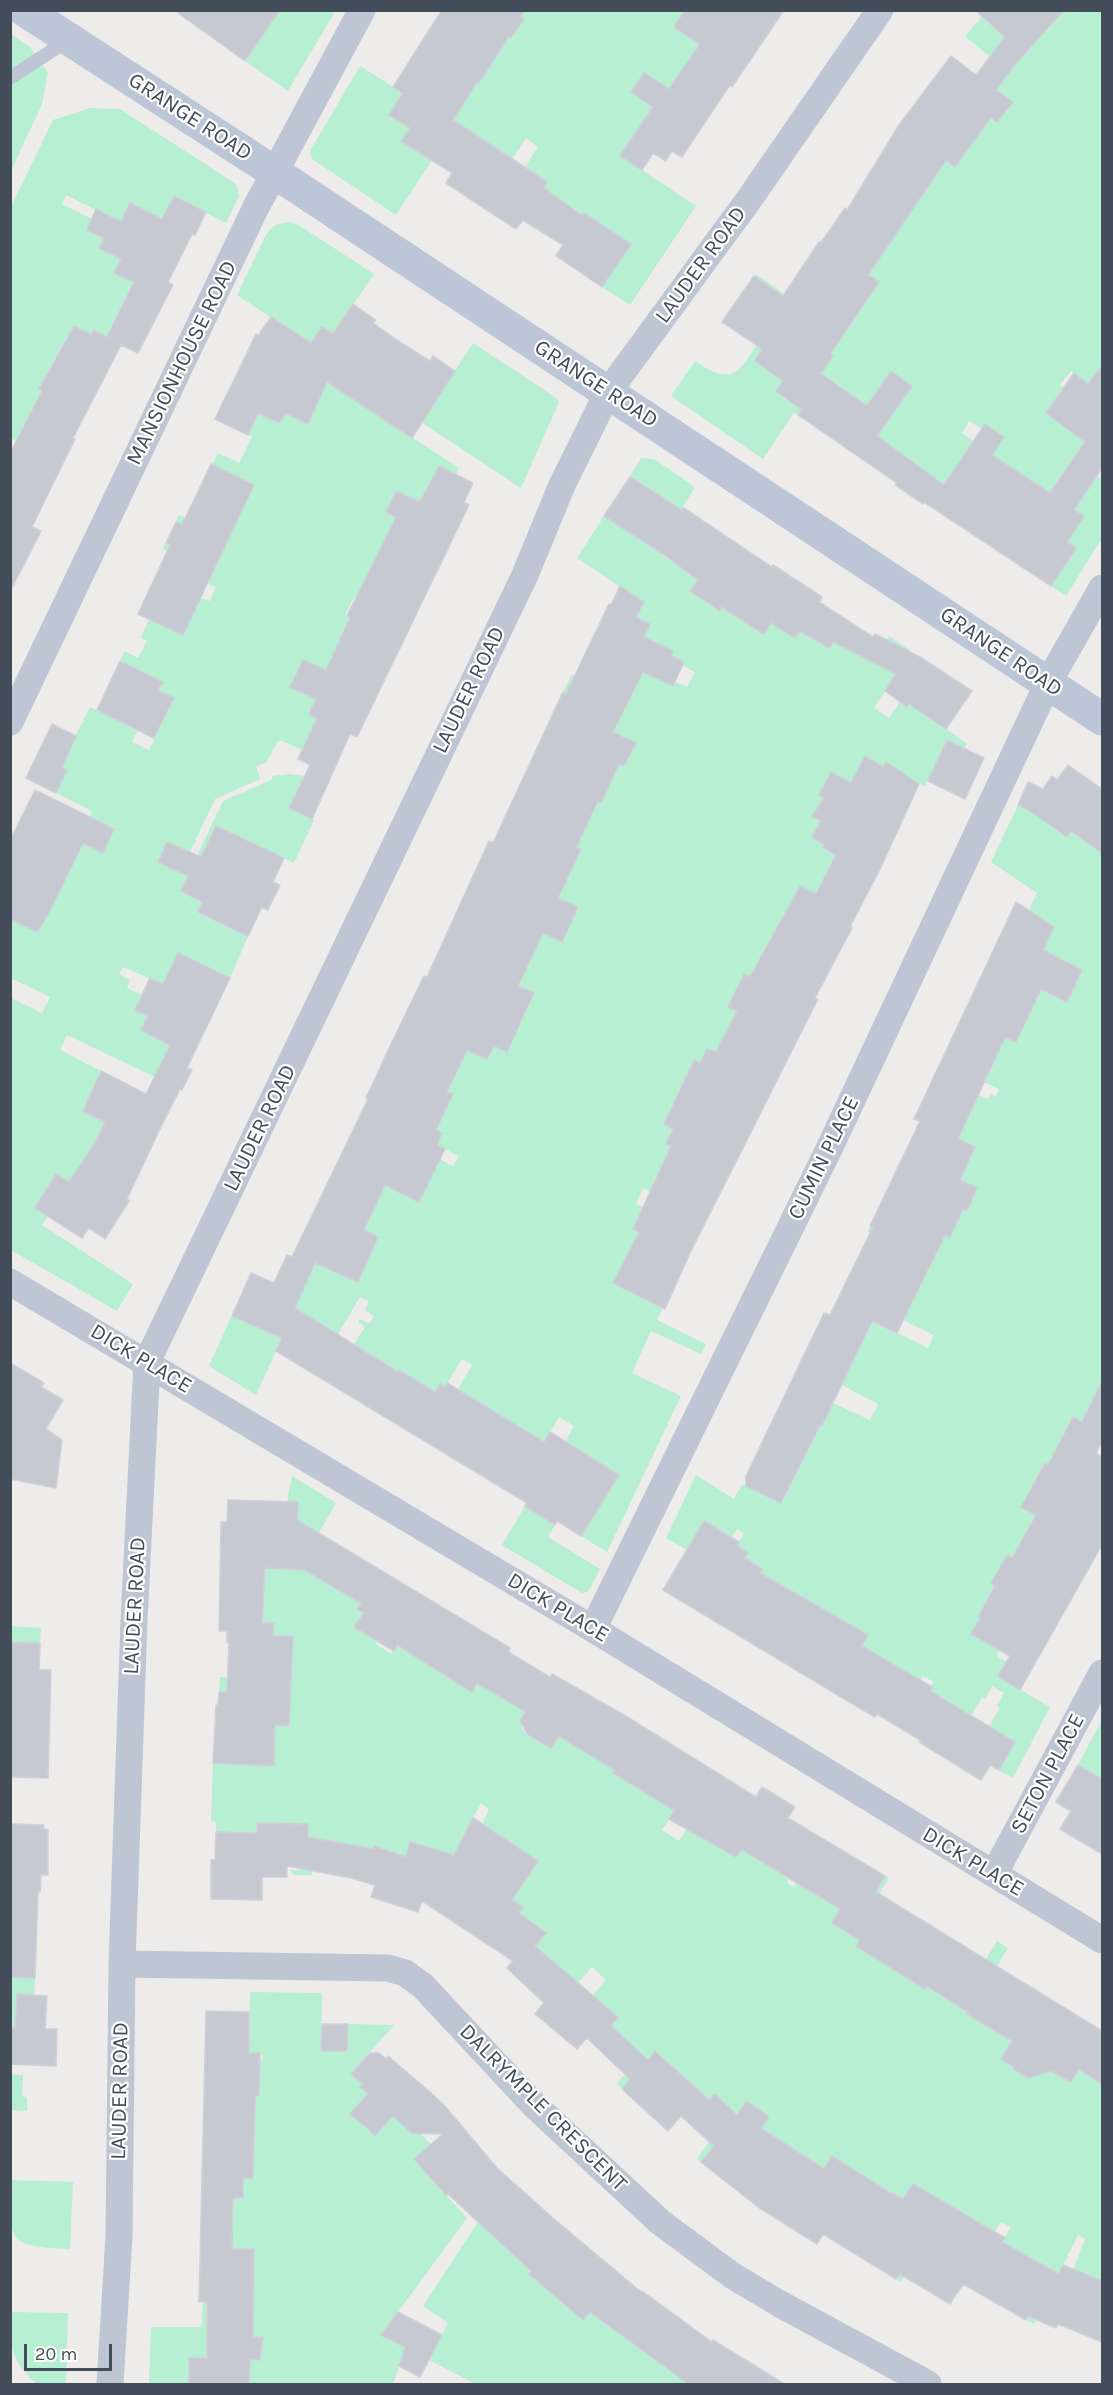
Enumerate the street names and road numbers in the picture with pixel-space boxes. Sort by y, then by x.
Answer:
street label: GRANGE ROAD [123,67,257,167]
street label: LAUDER ROAD [650,202,752,328]
street label: MANSIONHOUSE ROAD [121,257,243,469]
street label: GRANGE ROAD [529,334,663,434]
street label: GRANGE ROAD [935,601,1067,703]
street label: LAUDER ROAD [427,622,511,758]
street label: LAUDER ROAD [218,1060,302,1196]
street label: CUMIN PLACE [783,1092,865,1224]
street label: DICK PLACE [85,1318,197,1400]
street label: LAUDER ROAD [118,1537,152,1675]
street label: DICK PLACE [502,1567,614,1649]
street label: SETON PLACE [1005,1709,1091,1839]
street label: DICK PLACE [917,1821,1029,1903]
street label: DALRYMPLE CRESCENT [454,2019,632,2197]
street label: LAUDER ROAD [106,2022,134,2160]

